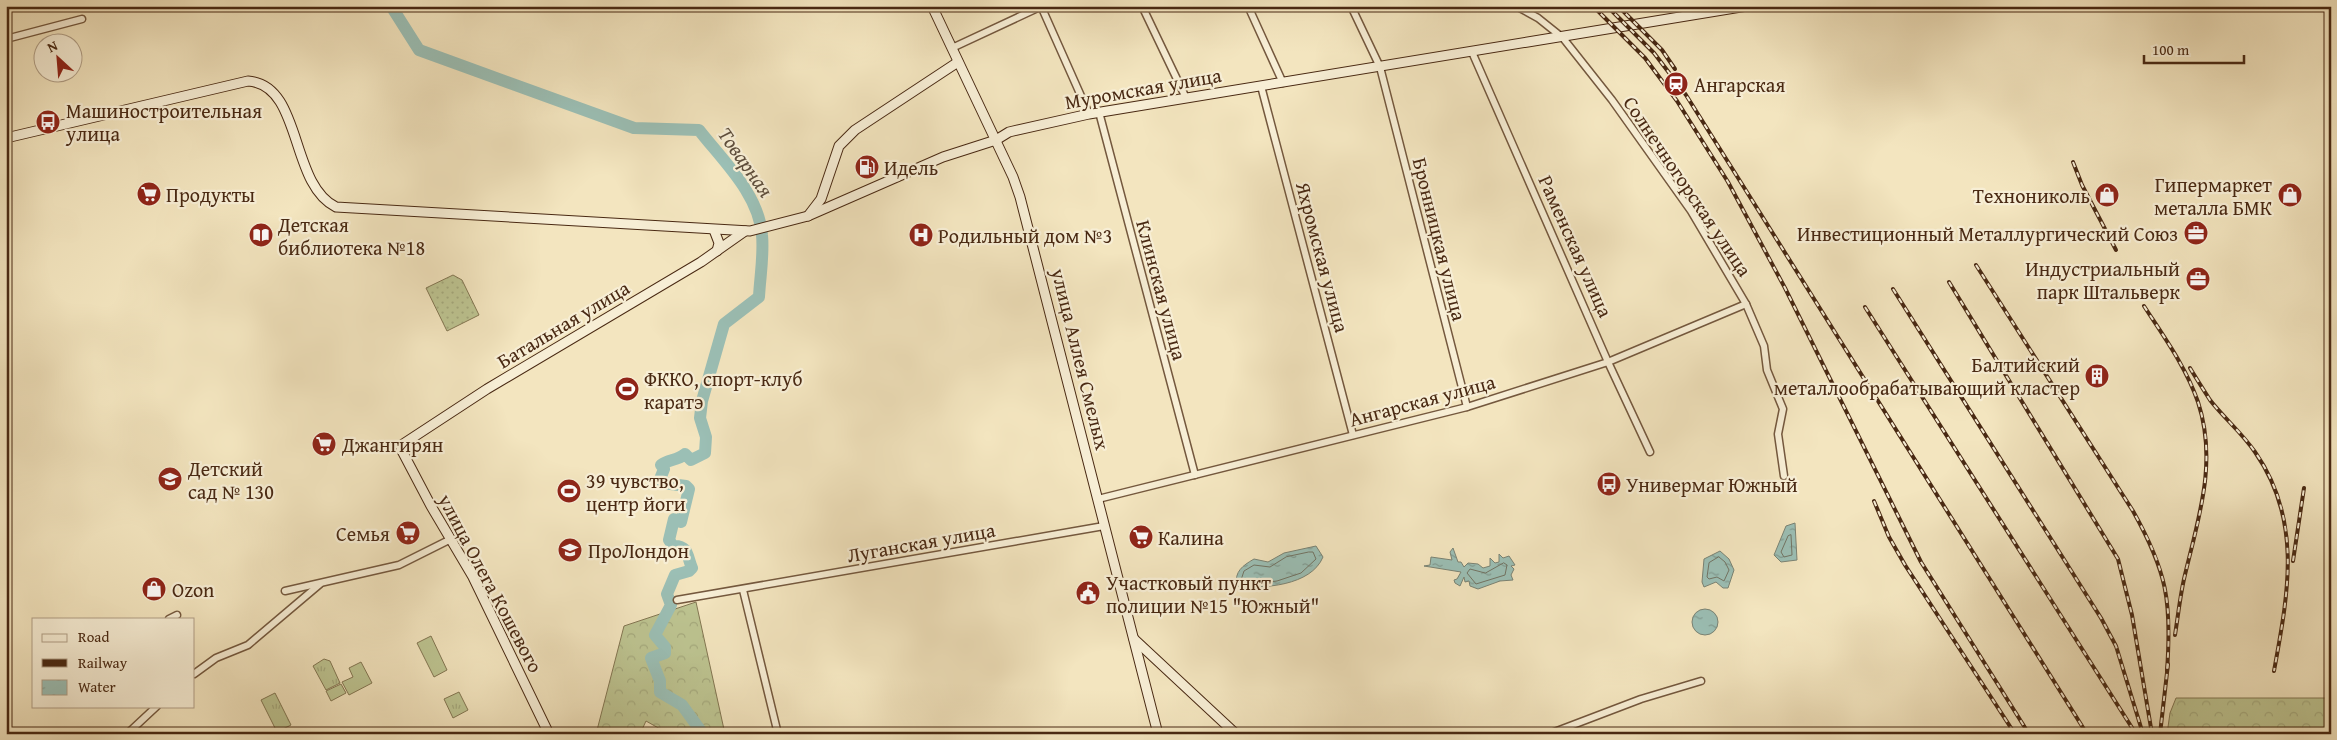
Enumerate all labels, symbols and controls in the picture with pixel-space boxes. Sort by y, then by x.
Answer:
north arrow [32,32,82,82]
scale bar [2144,32,2244,64]
text: N [44,35,61,57]
text: 100 m [2152,39,2190,60]
street label: Муромская улица [1062,60,1224,116]
place label: Ангарская [1694,70,1785,99]
station icon: Ангарская [1663,71,1689,97]
street label: Солнечногорская улица [1617,90,1760,283]
place label: Машиностроительная улица [65,96,262,148]
bus stop icon: Машиностроительная улица [35,109,61,135]
water label: Товарная [710,120,782,204]
place label: Идель [884,153,938,182]
fuel station icon: Идель [854,154,880,180]
street label: Бронницкая улица [1406,154,1474,324]
street label: Раменская улица [1532,170,1621,322]
place label: Гипермаркет металла БМК [2154,170,2273,222]
street label: Яхромская улица [1289,178,1357,336]
place label: Продукты [166,180,255,209]
supermarket icon: Продукты [136,181,162,207]
place label: Технониколь [1973,181,2090,210]
shop icon: Технониколь [2094,182,2120,208]
shop icon: Гипермаркет металла БМК [2277,182,2303,208]
place label: Детская библиотека №18 [277,210,425,262]
street label: Клинская улица [1129,217,1195,364]
place label: Инвестиционный Металлургический Союз [1797,219,2178,248]
office icon: Инвестиционный Металлургический Союз [2183,220,2209,246]
place label: Родильный дом №3 [938,221,1112,250]
library icon: Детская библиотека №18 [248,222,274,248]
hospital icon: Родильный дом №3 [908,222,934,248]
place label: Индустриальный парк Штальверк [2025,254,2181,306]
street label: улица Аллея Смелых [1044,264,1118,454]
office icon: Индустриальный парк Штальверк [2185,266,2211,292]
street label: Батальная улица [491,273,635,375]
place label: Балтийский металлообрабатывающий кластер [1774,350,2080,402]
building icon: Балтийский металлообрабатывающий кластер [2084,363,2110,389]
place label: ФККО, спорт-клуб каратэ [644,364,803,416]
street label: Ангарская улица [1346,366,1499,433]
sports icon: ФККО, спорт-клуб каратэ [614,376,640,402]
place label: Джангирян [341,430,444,459]
supermarket icon: Джангирян [311,431,337,457]
place label: Детский сад № 130 [187,454,274,506]
school or university icon: Детский сад № 130 [157,466,183,492]
place label: 39 чувство, центр йоги [586,466,686,518]
place label: Универмаг Южный [1626,470,1798,499]
bus stop icon: Универмаг Южный [1596,471,1622,497]
sports icon: 39 чувство, центр йоги [556,478,582,504]
street label: улица Олега Кошевого [431,487,551,678]
street label: Луганская улица [845,515,998,569]
place label: Семья [336,519,390,548]
supermarket icon: Семья [395,520,421,546]
place label: Калина [1158,523,1224,552]
supermarket icon: Калина [1128,524,1154,550]
place label: ПроЛондон [588,536,689,565]
school or university icon: ПроЛондон [557,537,583,563]
place label: Участковый пункт полиции №15 "Южный" [1106,568,1319,620]
place label: Ozon [172,575,214,604]
shop icon: Ozon [141,576,167,602]
public building icon: Участковый пункт полиции №15 "Южный" [1075,580,1101,606]
legend [32,618,195,708]
text: Road [78,626,109,647]
text: Railway [78,652,128,673]
text: Water [78,676,116,697]

